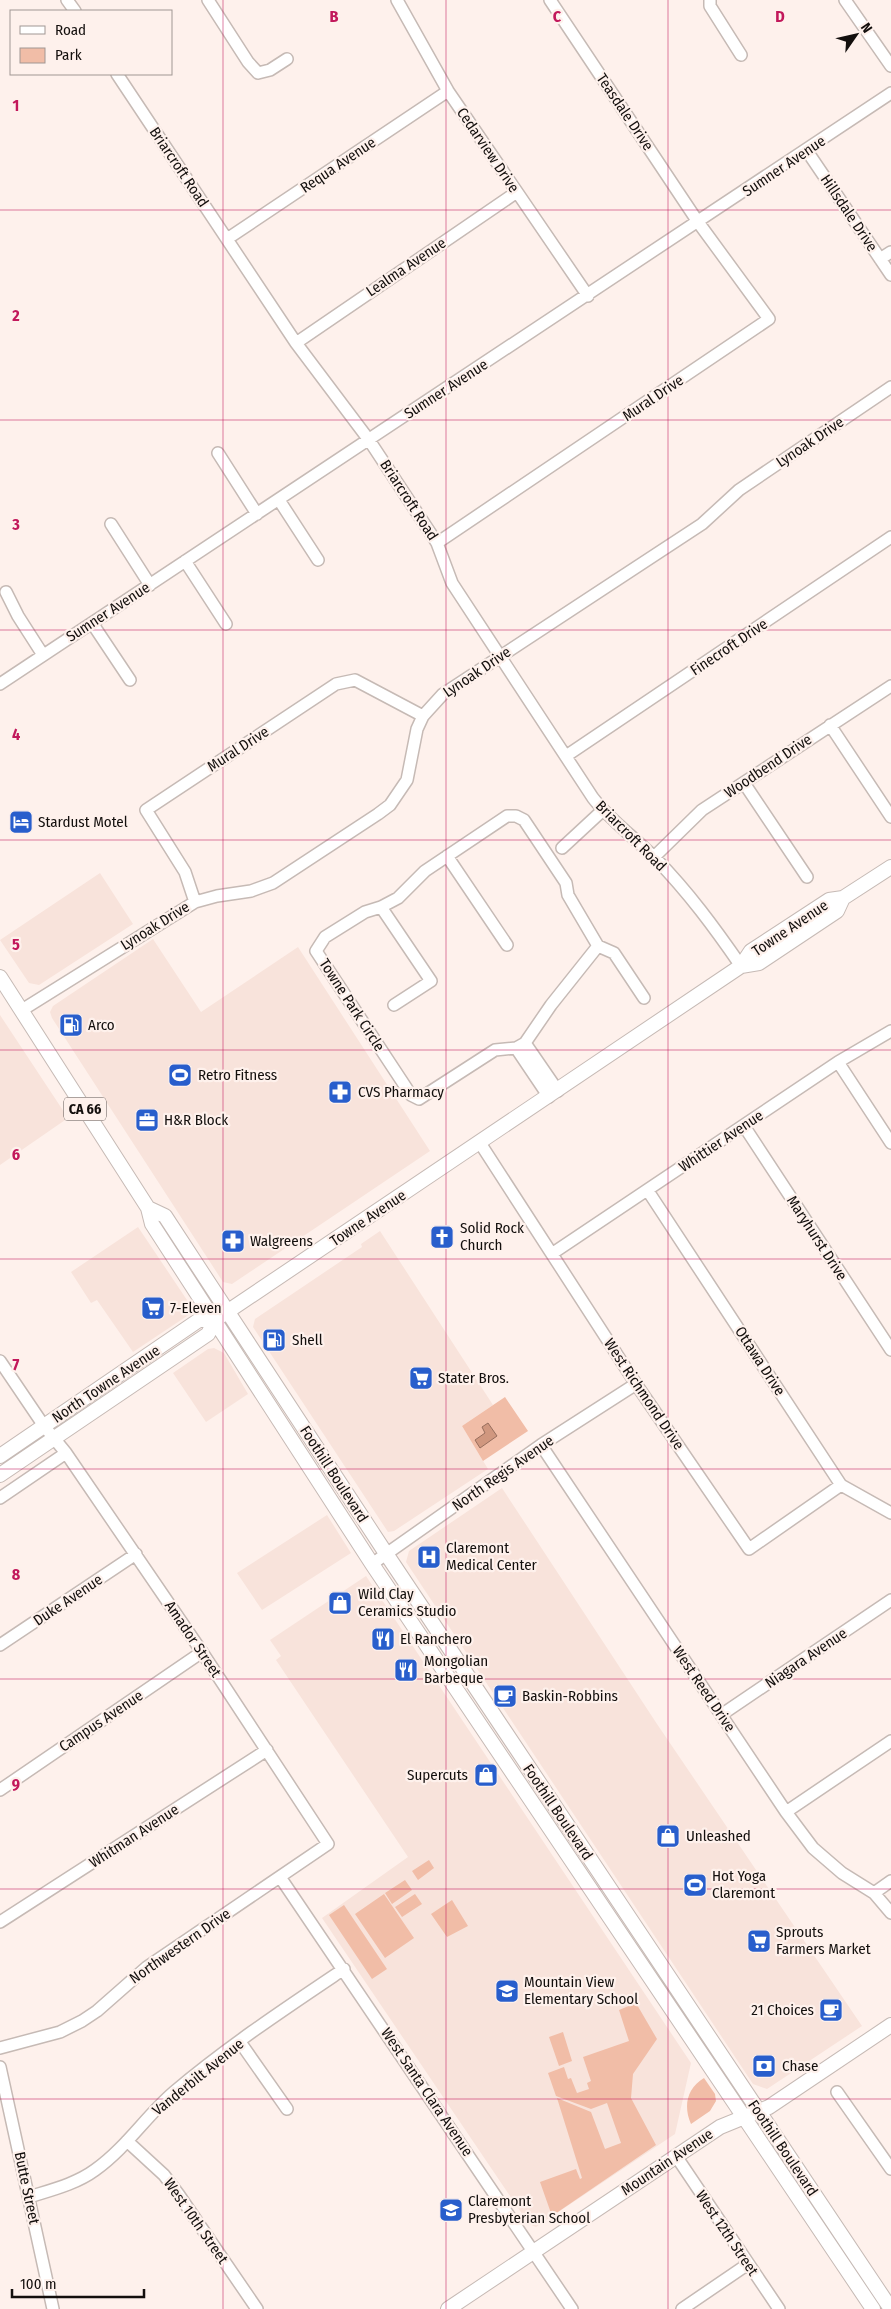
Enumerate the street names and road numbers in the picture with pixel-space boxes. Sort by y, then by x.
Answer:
street label: Teasdale Drive [593,70,657,154]
street label: Cedarview Drive [453,104,523,196]
street label: Briarcroft Road [146,124,212,210]
street label: Sumner Avenue [739,132,829,200]
street label: Requa Avenue [297,133,379,197]
street label: Hillsdale Drive [817,171,881,255]
street label: Lealma Avenue [363,234,449,300]
street label: Sumner Avenue [401,355,491,423]
street label: Mural Drive [619,371,687,425]
street label: Lynoak Drive [773,413,847,471]
street label: Briarcroft Road [376,456,442,544]
street label: Sumner Avenue [63,578,153,646]
street label: Finecroft Drive [687,615,771,679]
street label: Lynoak Drive [440,643,514,701]
street label: Mural Drive [204,722,272,776]
street label: Woodbend Drive [721,730,815,802]
street label: Briarcroft Road [592,797,670,875]
street label: Towne Avenue [749,896,831,960]
street label: Lynoak Drive [117,898,193,954]
street label: Towne Park Circle [315,955,389,1055]
road number: CA 66 [64,1098,106,1120]
street label: Whittier Avenue [675,1106,767,1176]
street label: Towne Avenue [327,1186,409,1250]
street label: Maryhurst Drive [783,1192,851,1284]
street label: Ottawa Drive [731,1323,789,1399]
street label: West Richmond Drive [600,1335,688,1453]
street label: North Towne Avenue [49,1341,163,1427]
street label: Foothill Boulevard [296,1422,372,1526]
street label: North Regis Avenue [449,1431,557,1515]
street label: Duke Avenue [30,1570,106,1630]
street label: Amador Street [161,1597,225,1681]
street label: Niagara Avenue [762,1624,850,1692]
street label: West Reed Drive [669,1643,739,1735]
street label: Campus Avenue [56,1686,146,1756]
street label: Foothill Boulevard [519,1761,597,1863]
street label: Whitman Avenue [86,1800,182,1872]
street label: Northwestern Drive [126,1904,234,1988]
street label: West Santa Clara Avenue [377,2024,477,2160]
street label: Vanderbilt Avenue [149,2035,247,2119]
street label: Foothill Boulevard [744,2097,822,2199]
street label: Mountain Avenue [618,2125,716,2199]
street label: Butte Street [11,2150,43,2226]
street label: West 10th Street [160,2175,232,2267]
street label: West 12th Street [692,2187,762,2279]

